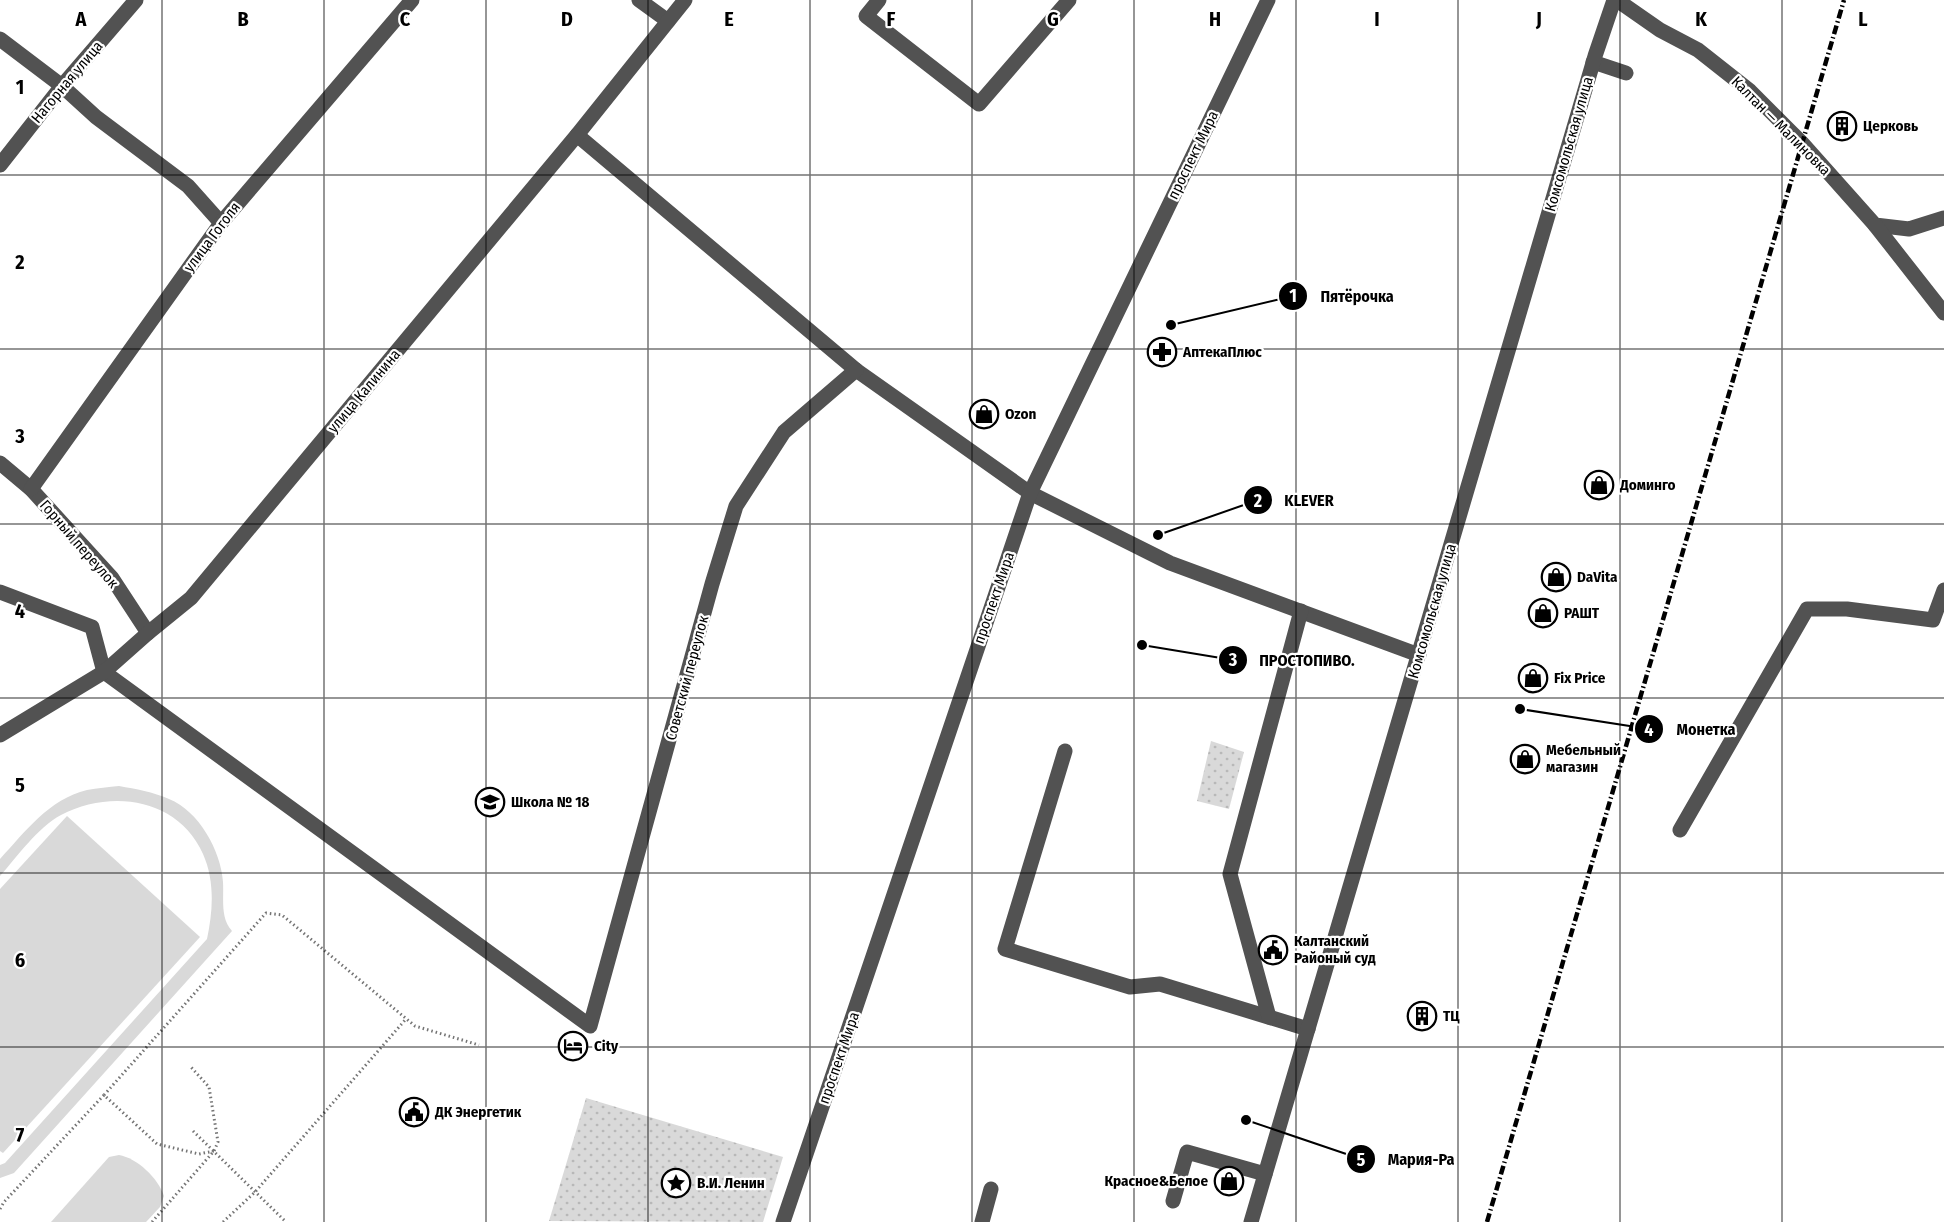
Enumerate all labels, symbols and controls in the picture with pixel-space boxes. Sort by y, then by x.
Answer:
text: A [75,7,88,31]
text: B [237,7,249,31]
text: C [400,7,411,31]
text: D [561,7,573,31]
text: E [724,7,734,31]
text: F [887,7,896,31]
text: G [1047,7,1059,31]
text: H [1209,7,1221,31]
text: I [1374,7,1380,31]
text: J [1535,7,1542,31]
text: K [1695,7,1707,31]
text: L [1858,7,1868,31]
street label: Нагорная улица [27,37,107,127]
street label: Калтан — Малиновка [1728,73,1834,179]
street label: Комсомольская улица [1541,74,1597,214]
text: 1 [16,75,24,99]
street label: проспект Мира [1164,108,1222,202]
building icon: Церковь [1826,110,1858,142]
place label: Церковь [1863,117,1918,135]
street label: улица Гоголя [180,199,244,275]
text: 2 [14,250,25,274]
callout: Пятёрочка [1278,279,1405,313]
text: 1 [1289,285,1297,307]
text: Пятёрочка [1320,287,1394,306]
pharmacy icon: АптекаПлюс [1146,336,1178,368]
place label: АптекаПлюс [1182,343,1262,361]
street label: улица Калинина [324,346,404,436]
shop icon: Ozon [968,398,1000,430]
place label: Ozon [1005,405,1036,423]
text: 3 [14,424,25,448]
shop icon: Доминго [1583,469,1615,501]
place label: Доминго [1619,476,1675,494]
callout: KLEVER [1243,483,1346,517]
text: 2 [1253,490,1262,512]
text: KLEVER [1284,491,1335,510]
street label: Горный переулок [36,496,122,592]
street label: Комсомольская улица [1404,541,1460,681]
street label: проспект Мира [970,550,1018,646]
shop icon: DaVita [1540,561,1572,593]
place label: DaVita [1577,568,1618,586]
shop icon: РАШТ [1527,597,1559,629]
text: 4 [15,599,25,623]
place label: РАШТ [1564,604,1600,622]
street label: Советский переулок [662,614,712,742]
callout: ПРОСТОПИВО. [1218,643,1367,677]
text: 3 [1228,649,1238,671]
text: ПРОСТОПИВО. [1259,651,1355,670]
shop icon: Fix Price [1517,662,1549,694]
place label: Fix Price [1554,669,1606,687]
callout: Монетка [1634,712,1747,746]
text: 4 [1644,719,1654,741]
text: Монетка [1677,720,1735,739]
place label: Мебельный магазин [1546,741,1621,776]
shop icon: Мебельный магазин [1509,743,1541,775]
text: 5 [15,773,25,797]
school or university icon: Школа № 18 [474,786,506,818]
place label: Школа № 18 [511,793,590,811]
place label: Калтанский Районый суд [1294,932,1376,967]
public building icon: Калтанский Районый суд [1257,934,1289,966]
text: 6 [15,948,25,972]
building icon: ТЦ [1406,1000,1438,1032]
place label: ТЦ [1443,1007,1460,1025]
street label: проспект Мира [815,1010,863,1106]
hotel icon: City [557,1030,589,1062]
place label: City [594,1037,619,1055]
public building icon: ДК Энергетик [398,1096,430,1128]
place label: ДК Энергетик [434,1103,522,1121]
text: 7 [16,1123,25,1147]
callout: Мария-Ра [1346,1142,1466,1176]
text: 5 [1357,1149,1366,1171]
text: Мария-Ра [1388,1150,1454,1169]
shop icon: Красное&Белое [1213,1165,1245,1197]
place icon: В.И. Ленин [660,1167,692,1199]
place label: Красное&Белое [1104,1172,1208,1190]
place label: В.И. Ленин [697,1174,765,1192]

